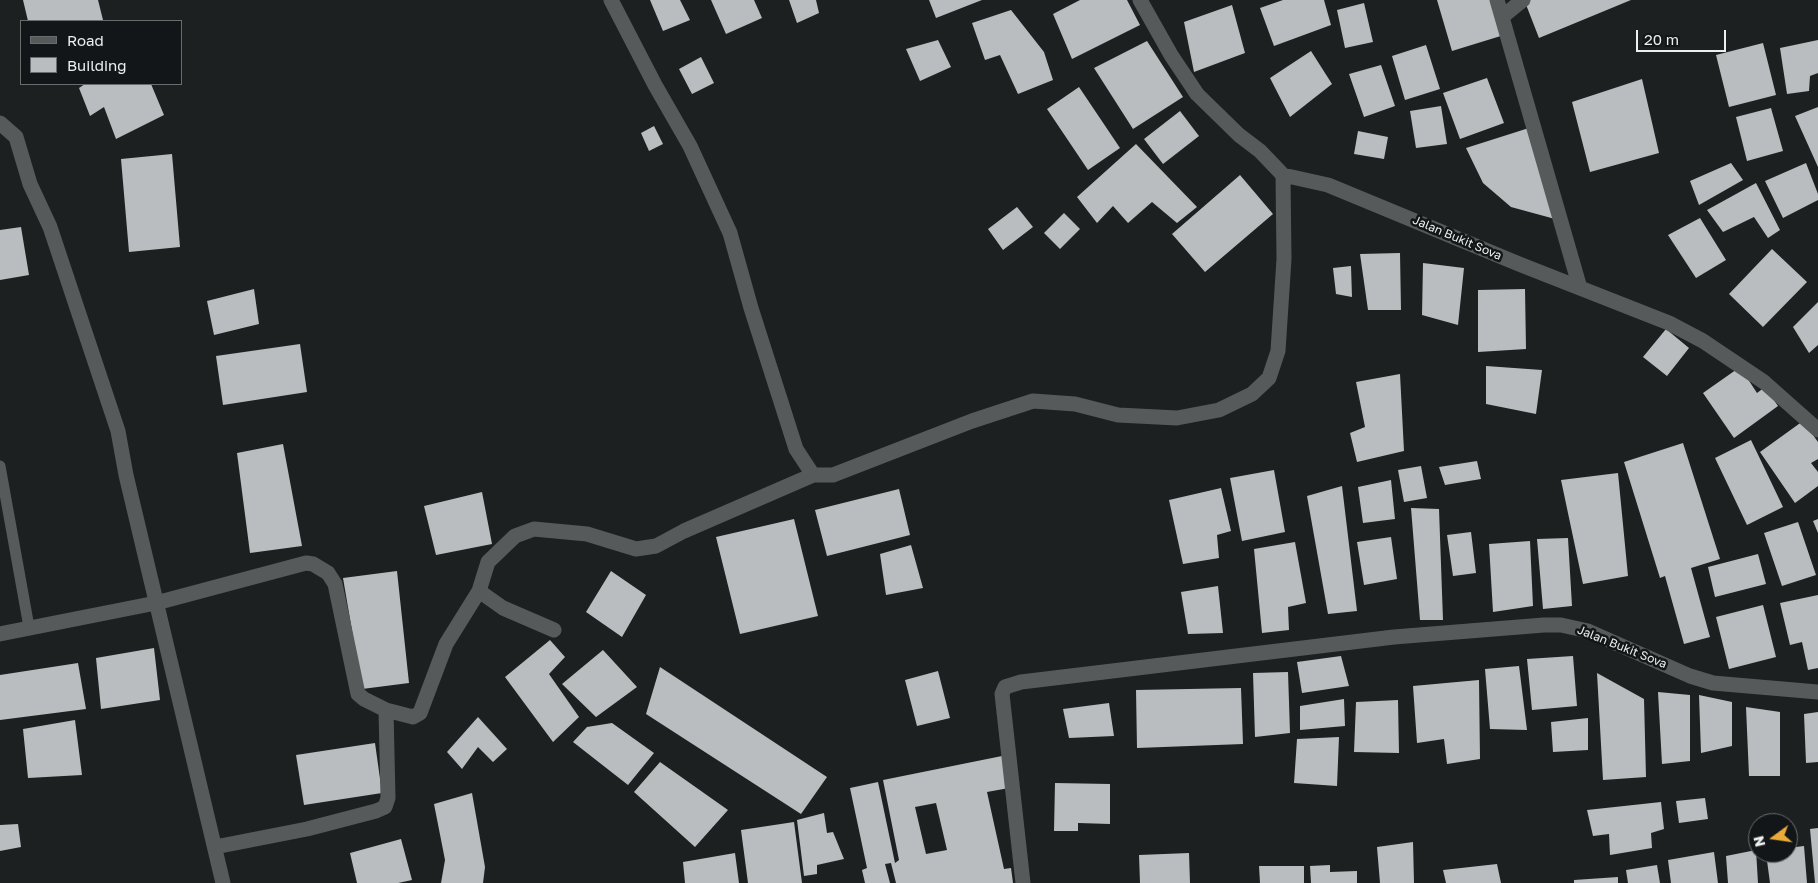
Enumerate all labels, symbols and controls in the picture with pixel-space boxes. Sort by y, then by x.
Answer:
legend [20,20,182,85]
scale bar [1638,20,1728,52]
text: 20 m [1644,30,1679,48]
text: Road [67,31,104,49]
text: Building [67,56,127,74]
street label: Jalan Bukit Sova [1410,213,1504,263]
street label: Jalan Bukit Sova [1575,622,1669,672]
north arrow [1748,813,1798,863]
text: N [1749,834,1768,849]

